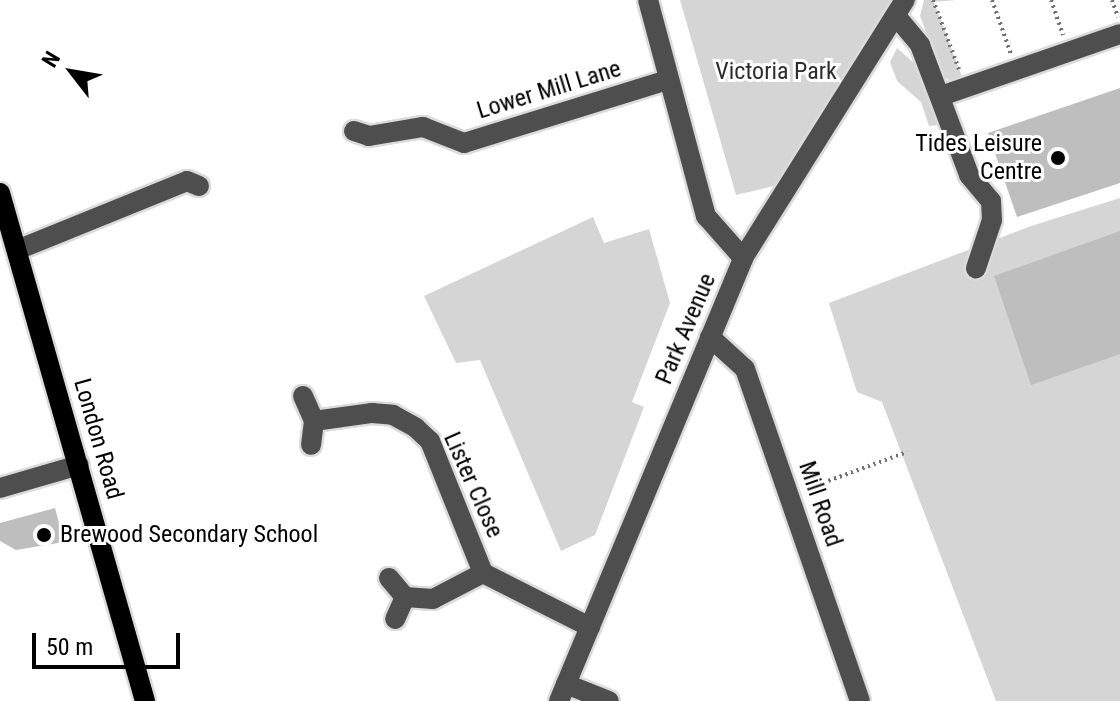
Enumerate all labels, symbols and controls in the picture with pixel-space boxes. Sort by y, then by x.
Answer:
north arrow [32,32,112,112]
text: N [37,47,65,72]
street label: Lower Mill Lane [474,54,624,126]
park label: Victoria Park [715,58,837,86]
place label: Tides Leisure Centre [915,130,1042,186]
marker: Tides Leisure Centre [1049,149,1067,167]
street label: Park Avenue [650,269,722,389]
street label: London Road [67,375,129,503]
street label: Lister Close [437,428,509,542]
street label: Mill Road [792,458,848,550]
place label: Brewood Secondary School [60,521,318,549]
marker: Brewood Secondary School [35,526,53,544]
scale bar [36,617,184,667]
text: 50 m [46,633,93,661]

